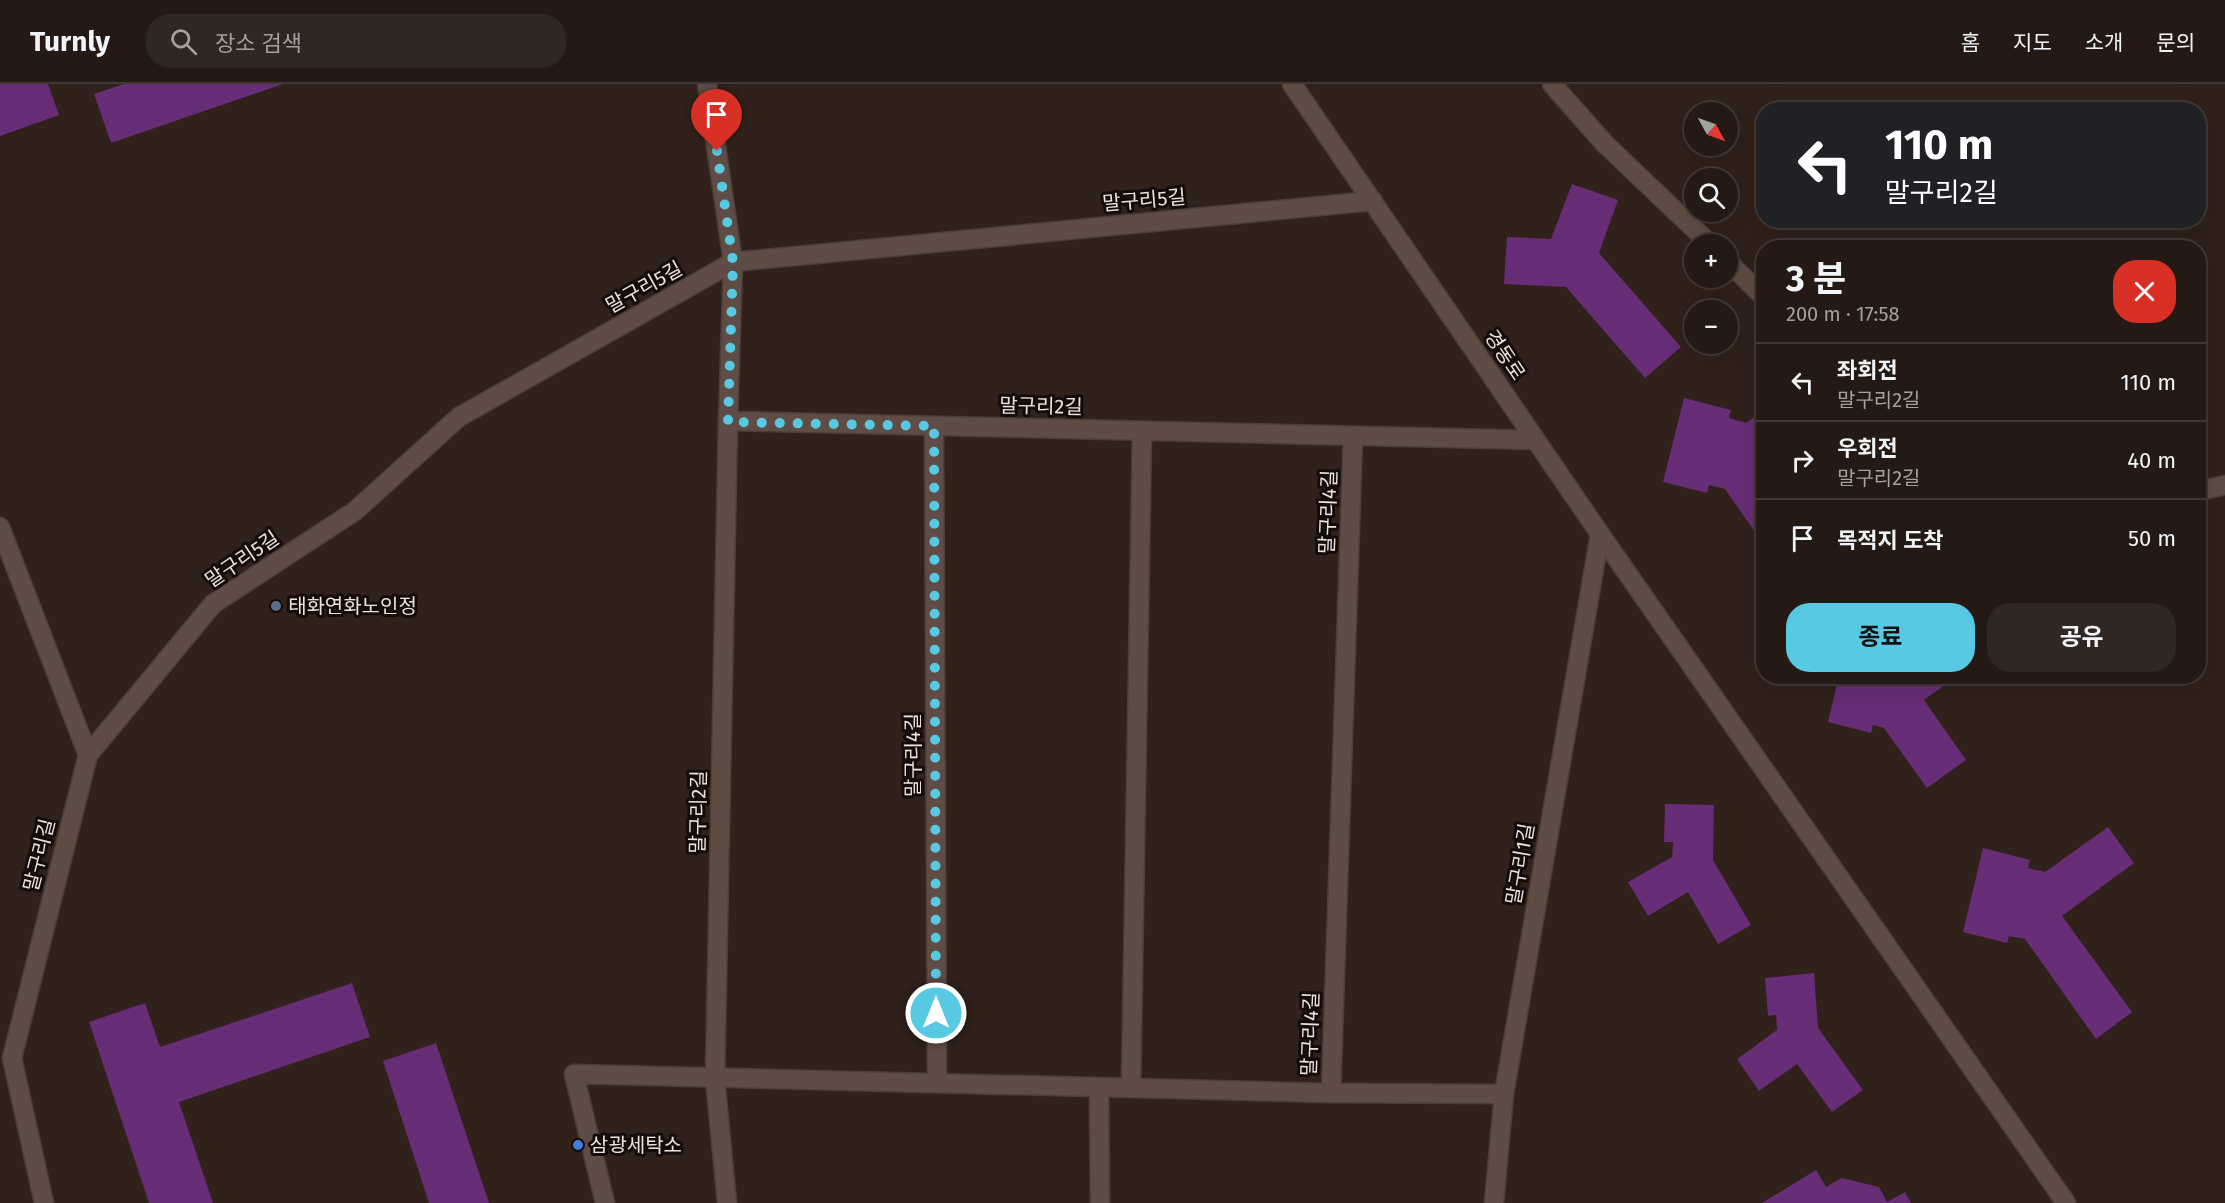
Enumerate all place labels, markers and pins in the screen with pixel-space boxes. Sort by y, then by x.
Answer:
pin [691,89,742,151]
place label: 태화연화노인정 [288,594,417,618]
marker: 태화연화노인정 [269,599,283,613]
place label: 삼광세탁소 [590,1133,682,1157]
marker: 삼광세탁소 [571,1138,585,1152]

